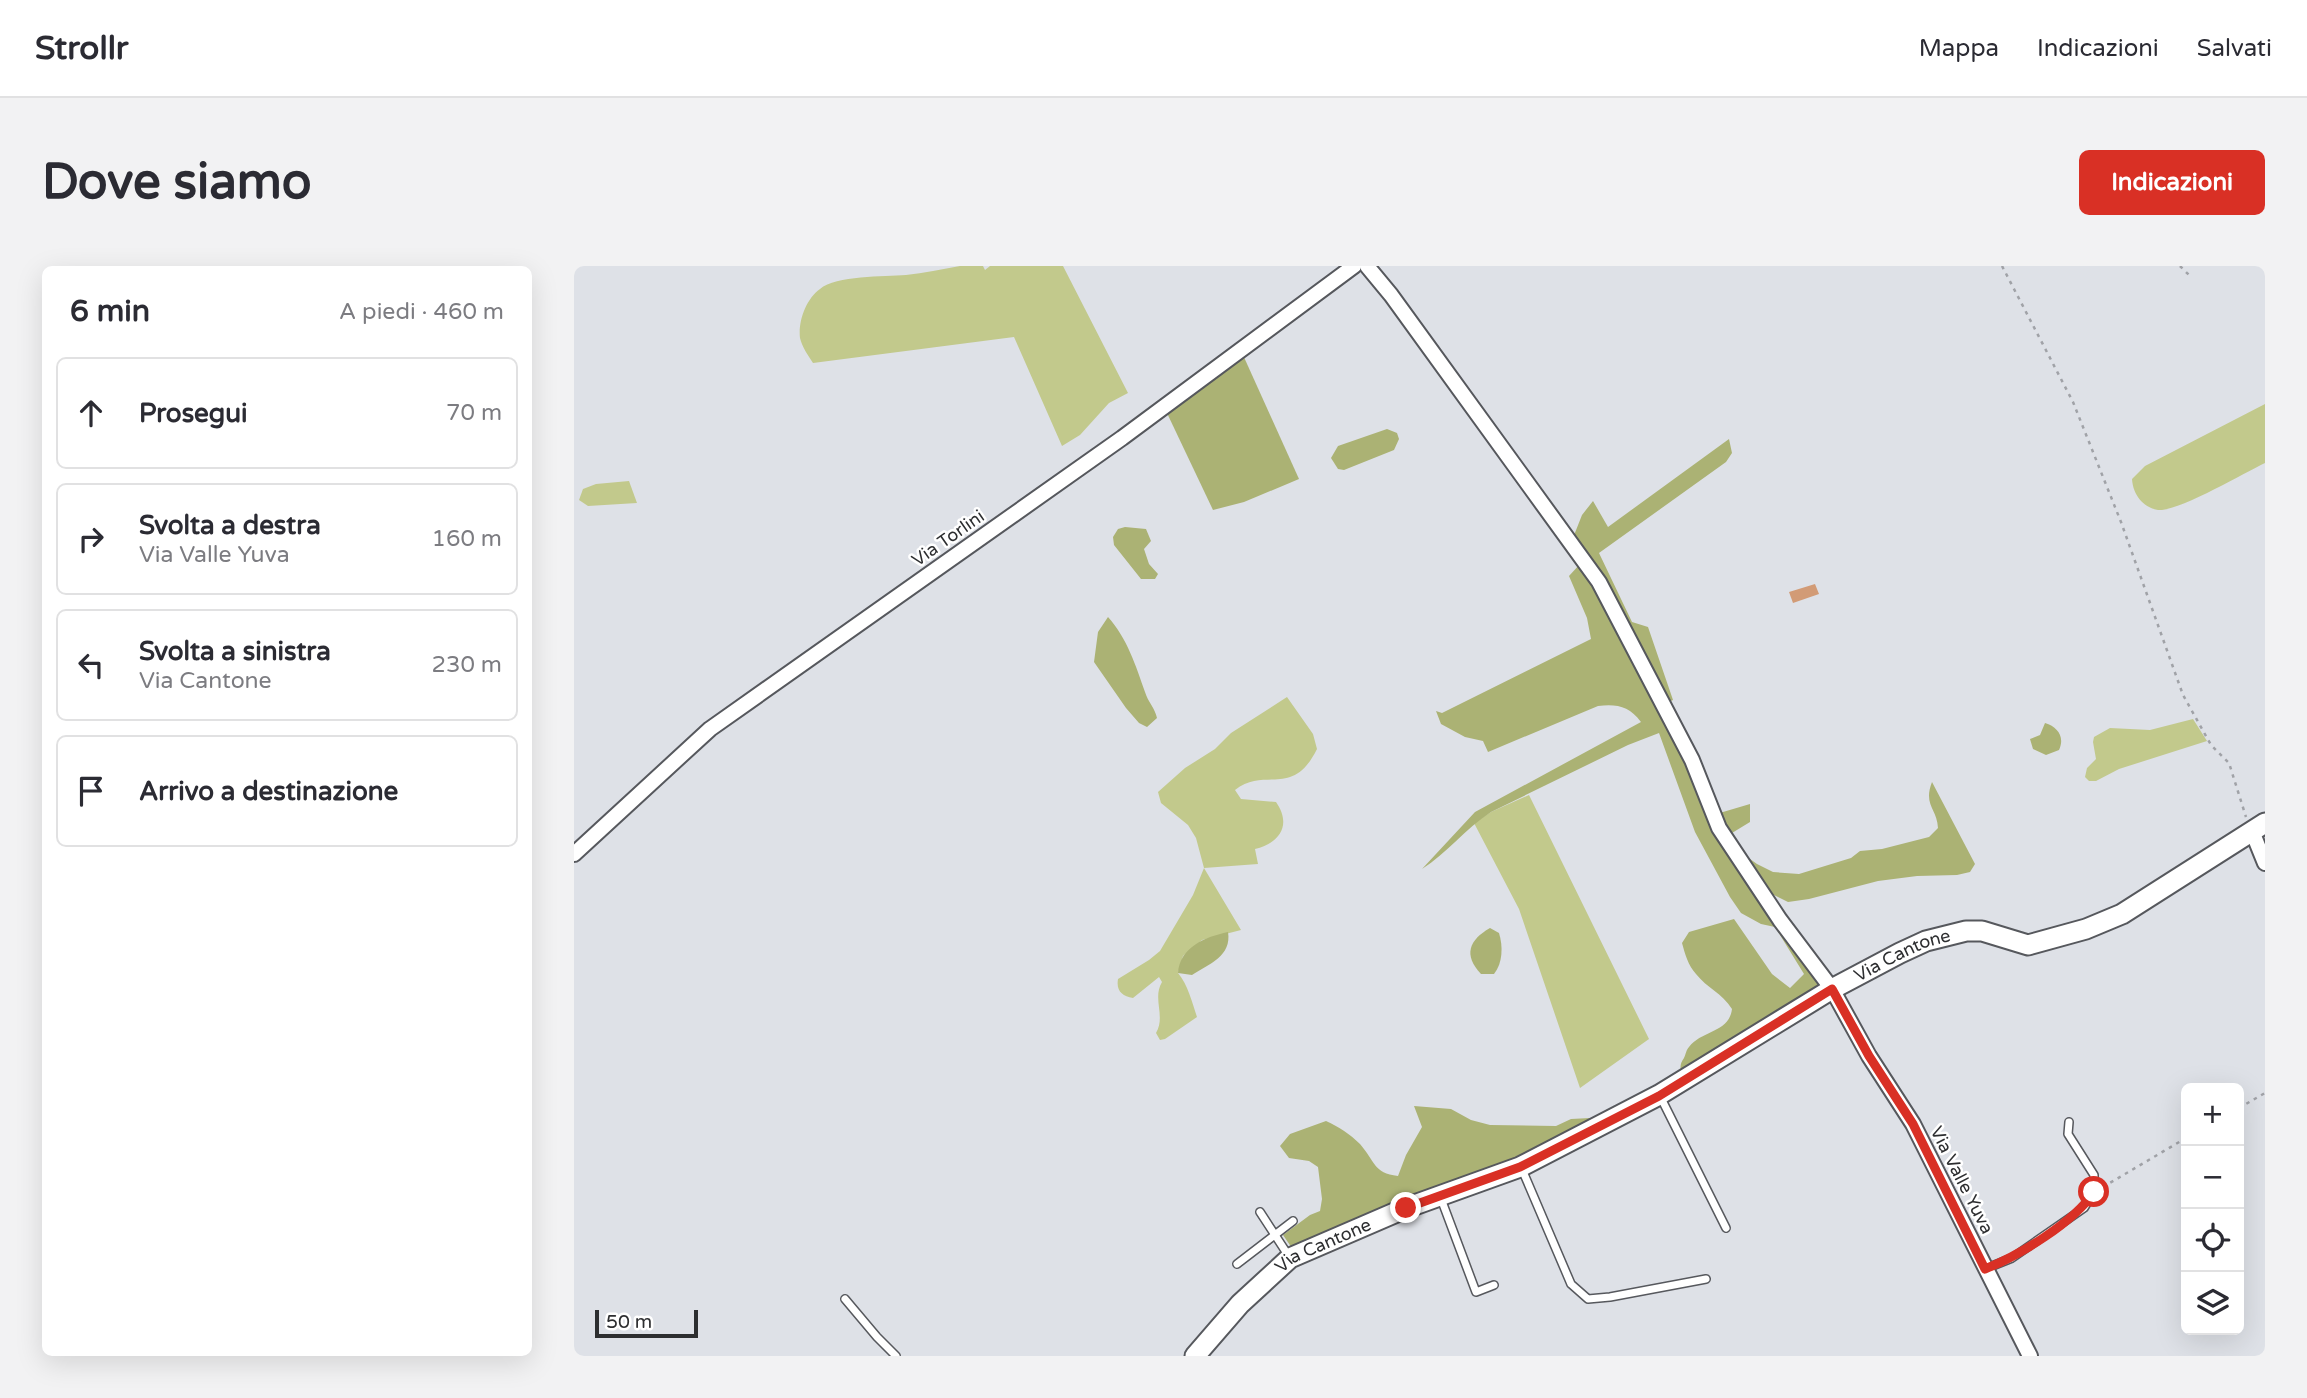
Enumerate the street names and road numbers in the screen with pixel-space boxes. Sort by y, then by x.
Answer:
street label: Via Torlini [907,505,989,571]
street label: Via Cantone [1850,924,1953,986]
street label: Via Valle Yuva [1925,1123,1999,1237]
street label: Via Cantone [1270,1213,1374,1277]

